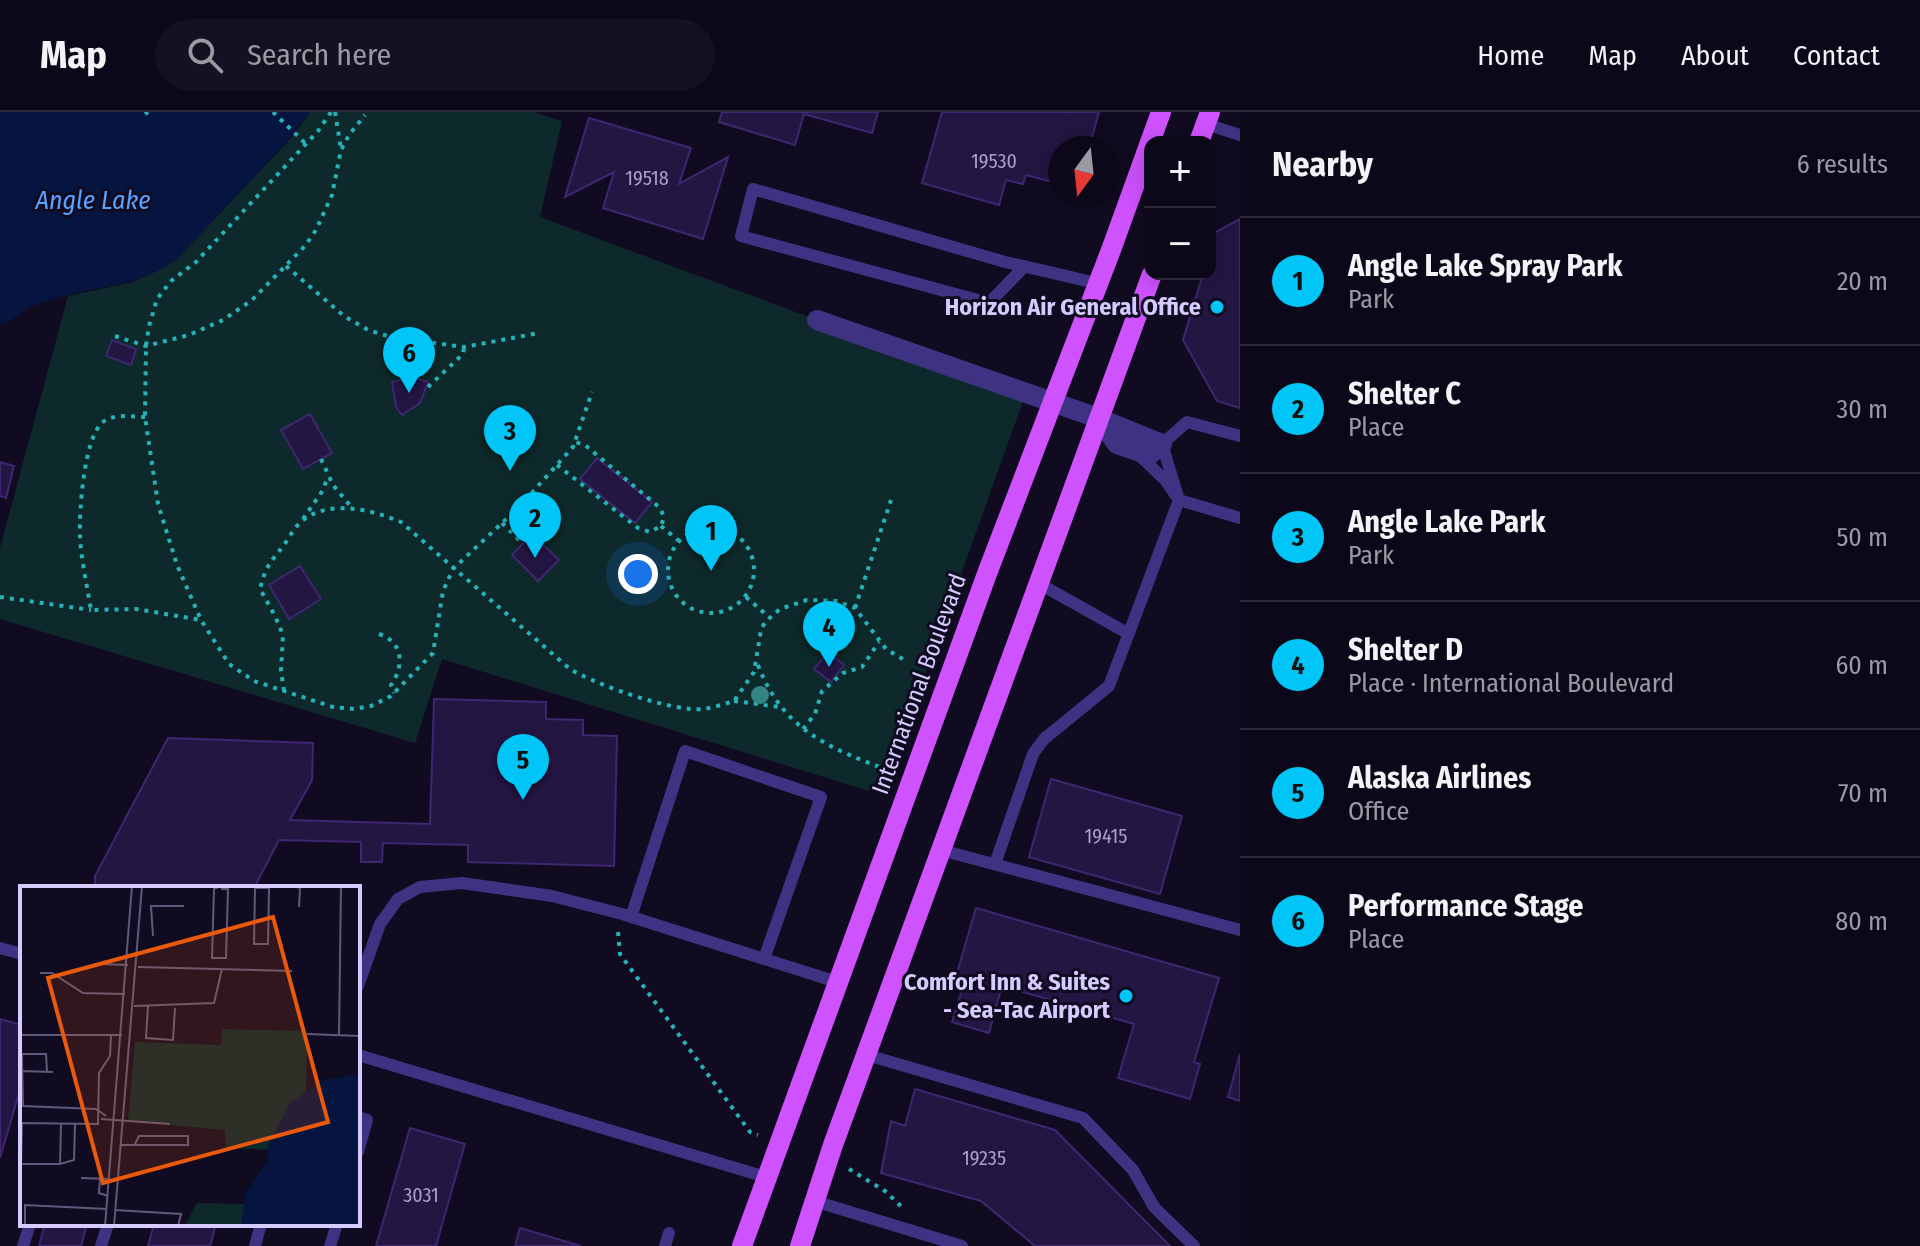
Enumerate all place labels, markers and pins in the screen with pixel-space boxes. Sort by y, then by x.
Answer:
place label: Horizon Air General Office [945,293,1201,321]
marker: Horizon Air General Office [1208,298,1226,316]
pin: 6 [383,327,435,393]
pin: 3 [484,405,536,471]
pin: 2 [509,492,561,558]
pin: 1 [685,505,737,571]
pin: 4 [803,601,855,667]
pin: 5 [497,734,549,800]
place label: Comfort Inn & Suites - Sea-Tac Airport [904,968,1111,1024]
marker: Comfort Inn & Suites - Sea-Tac Airport [1117,987,1135,1005]

